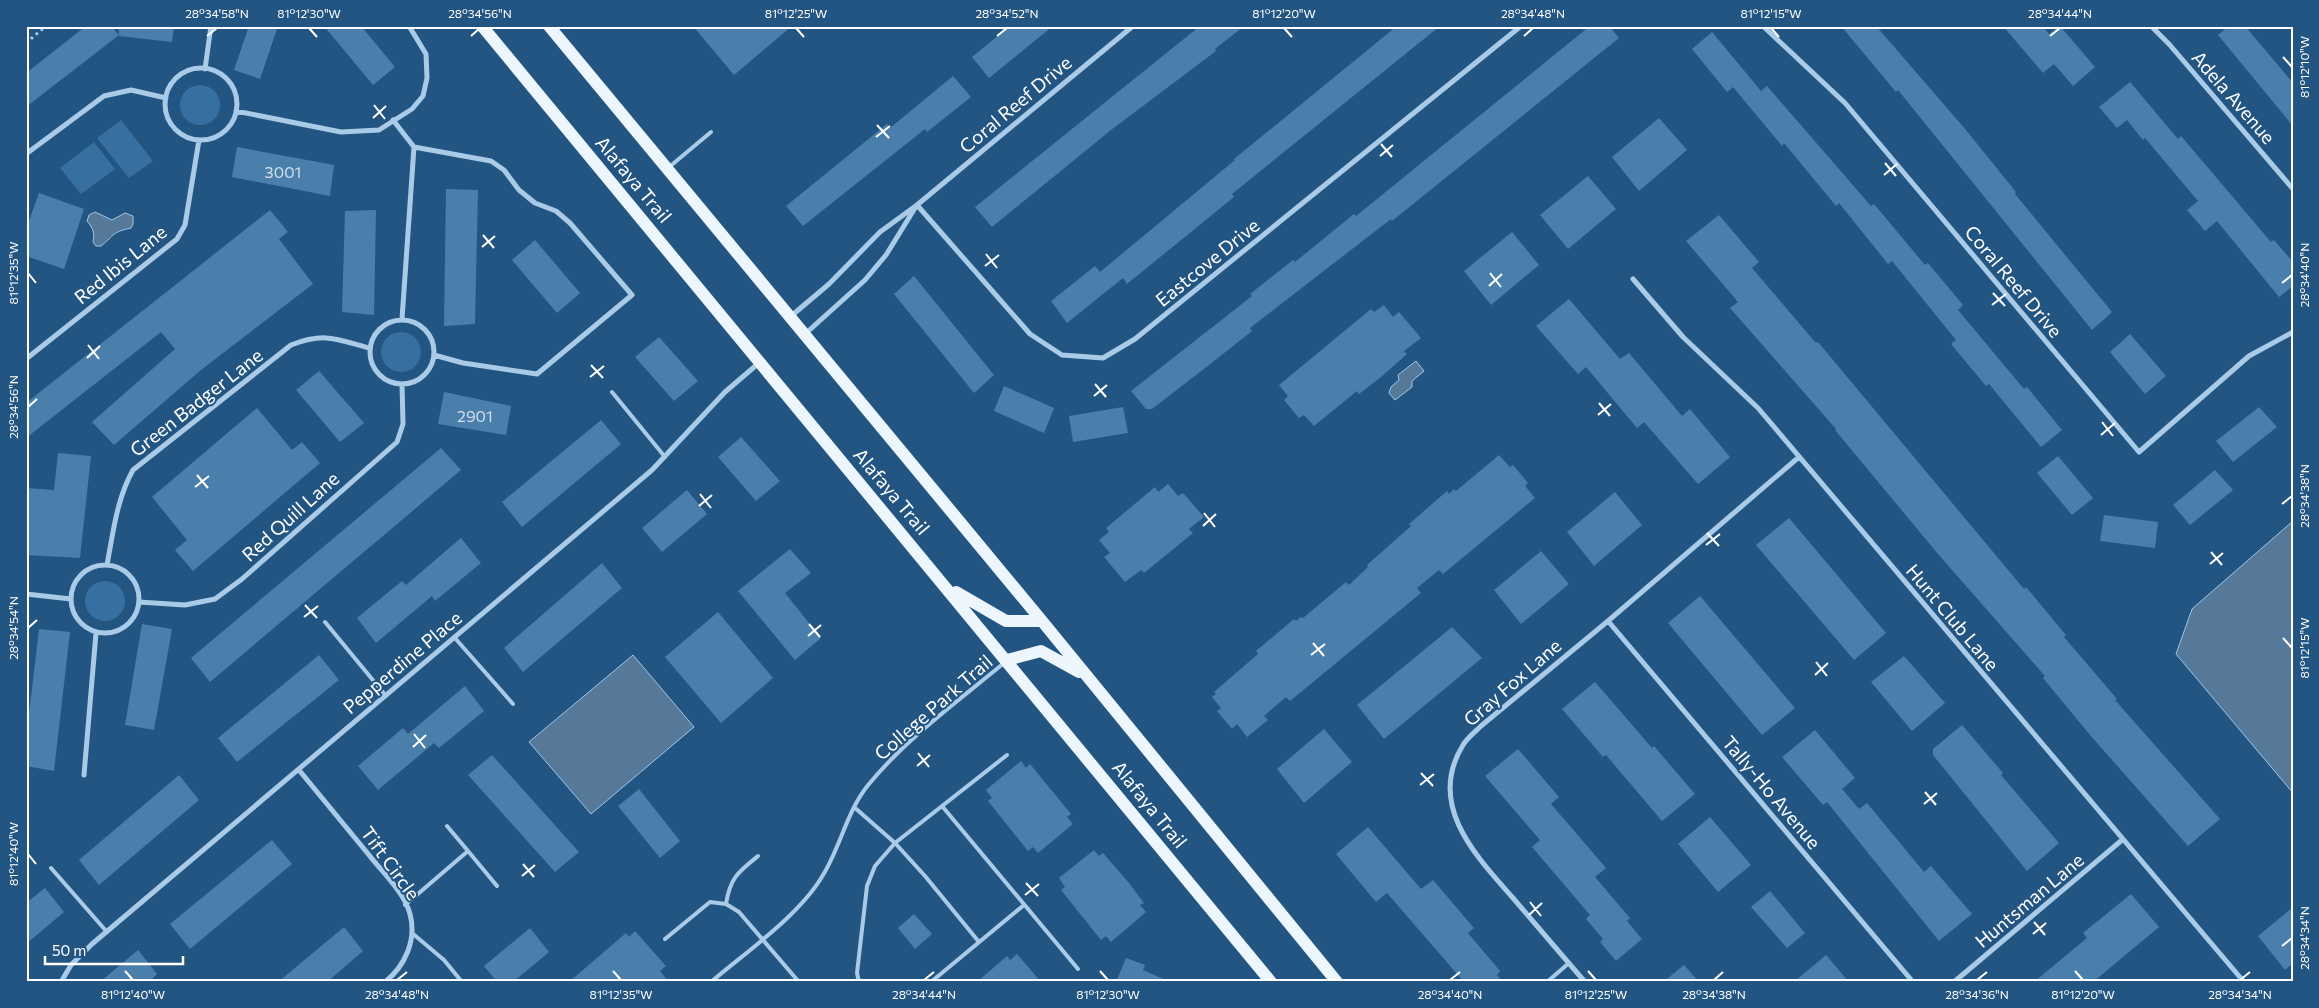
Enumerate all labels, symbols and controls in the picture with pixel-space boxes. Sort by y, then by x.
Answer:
text: 28°34'58"N [185,6,249,20]
text: 81°12'30"W [277,6,341,20]
text: 28°34'56"N [448,6,512,20]
text: 81°12'25"W [765,6,827,20]
text: 28°34'52"N [975,6,1039,20]
text: 81°12'20"W [1252,6,1316,20]
text: 28°34'48"N [1501,6,1565,20]
text: 81°12'15"W [1740,6,1802,20]
text: 28°34'44"N [2028,6,2092,20]
text: 81°12'10"W [2297,36,2311,98]
street label: Adela Avenue [2187,46,2281,148]
street label: Coral Reef Drive [954,50,1076,158]
street label: Alafaya Trail [591,131,677,227]
house number: 3001 [265,162,301,181]
street label: Eastcove Drive [1150,213,1264,311]
street label: Red Ibis Lane [69,220,171,308]
street label: Coral Reef Drive [1960,220,2068,342]
text: 81°12'35"W [6,242,20,304]
text: 28°34'40"N [2297,243,2311,307]
street label: Green Badger Lane [125,343,267,461]
text: 28°34'56"N [6,375,20,439]
house number: 2901 [457,406,493,425]
street label: Alafaya Trail [849,443,935,539]
text: 28°34'38"N [2297,464,2311,528]
street label: Red Quill Lane [237,466,343,566]
street label: Hunt Club Lane [1902,559,2004,675]
text: 28°34'54"N [6,596,20,660]
street label: Pepperdine Place [338,606,466,718]
text: 81°12'15"W [2297,617,2311,679]
street label: Gray Fox Lane [1459,633,1565,731]
street label: College Park Trail [869,649,997,765]
street label: Tally-Ho Avenue [1718,731,1826,853]
street label: Alafaya Trail [1108,756,1192,852]
text: 81°12'40"W [6,822,20,886]
street label: Tift Circle [357,822,425,904]
street label: Huntsman Lane [1970,848,2088,952]
text: 28°34'34"N [2297,906,2311,970]
scale bar [45,933,182,965]
text: 50 m [52,941,86,959]
text: 81°12'40"W [101,987,165,1001]
text: 28°34'48"N [365,987,429,1001]
text: 81°12'35"W [590,987,652,1001]
text: 28°34'44"N [892,987,956,1001]
text: 81°12'30"W [1076,987,1140,1001]
text: 28°34'40"N [1418,987,1482,1001]
text: 81°12'25"W [1565,987,1627,1001]
text: 28°34'38"N [1682,987,1746,1001]
text: 28°34'36"N [1945,987,2009,1001]
text: 81°12'20"W [2051,987,2115,1001]
text: 28°34'34"N [2208,987,2272,1001]

